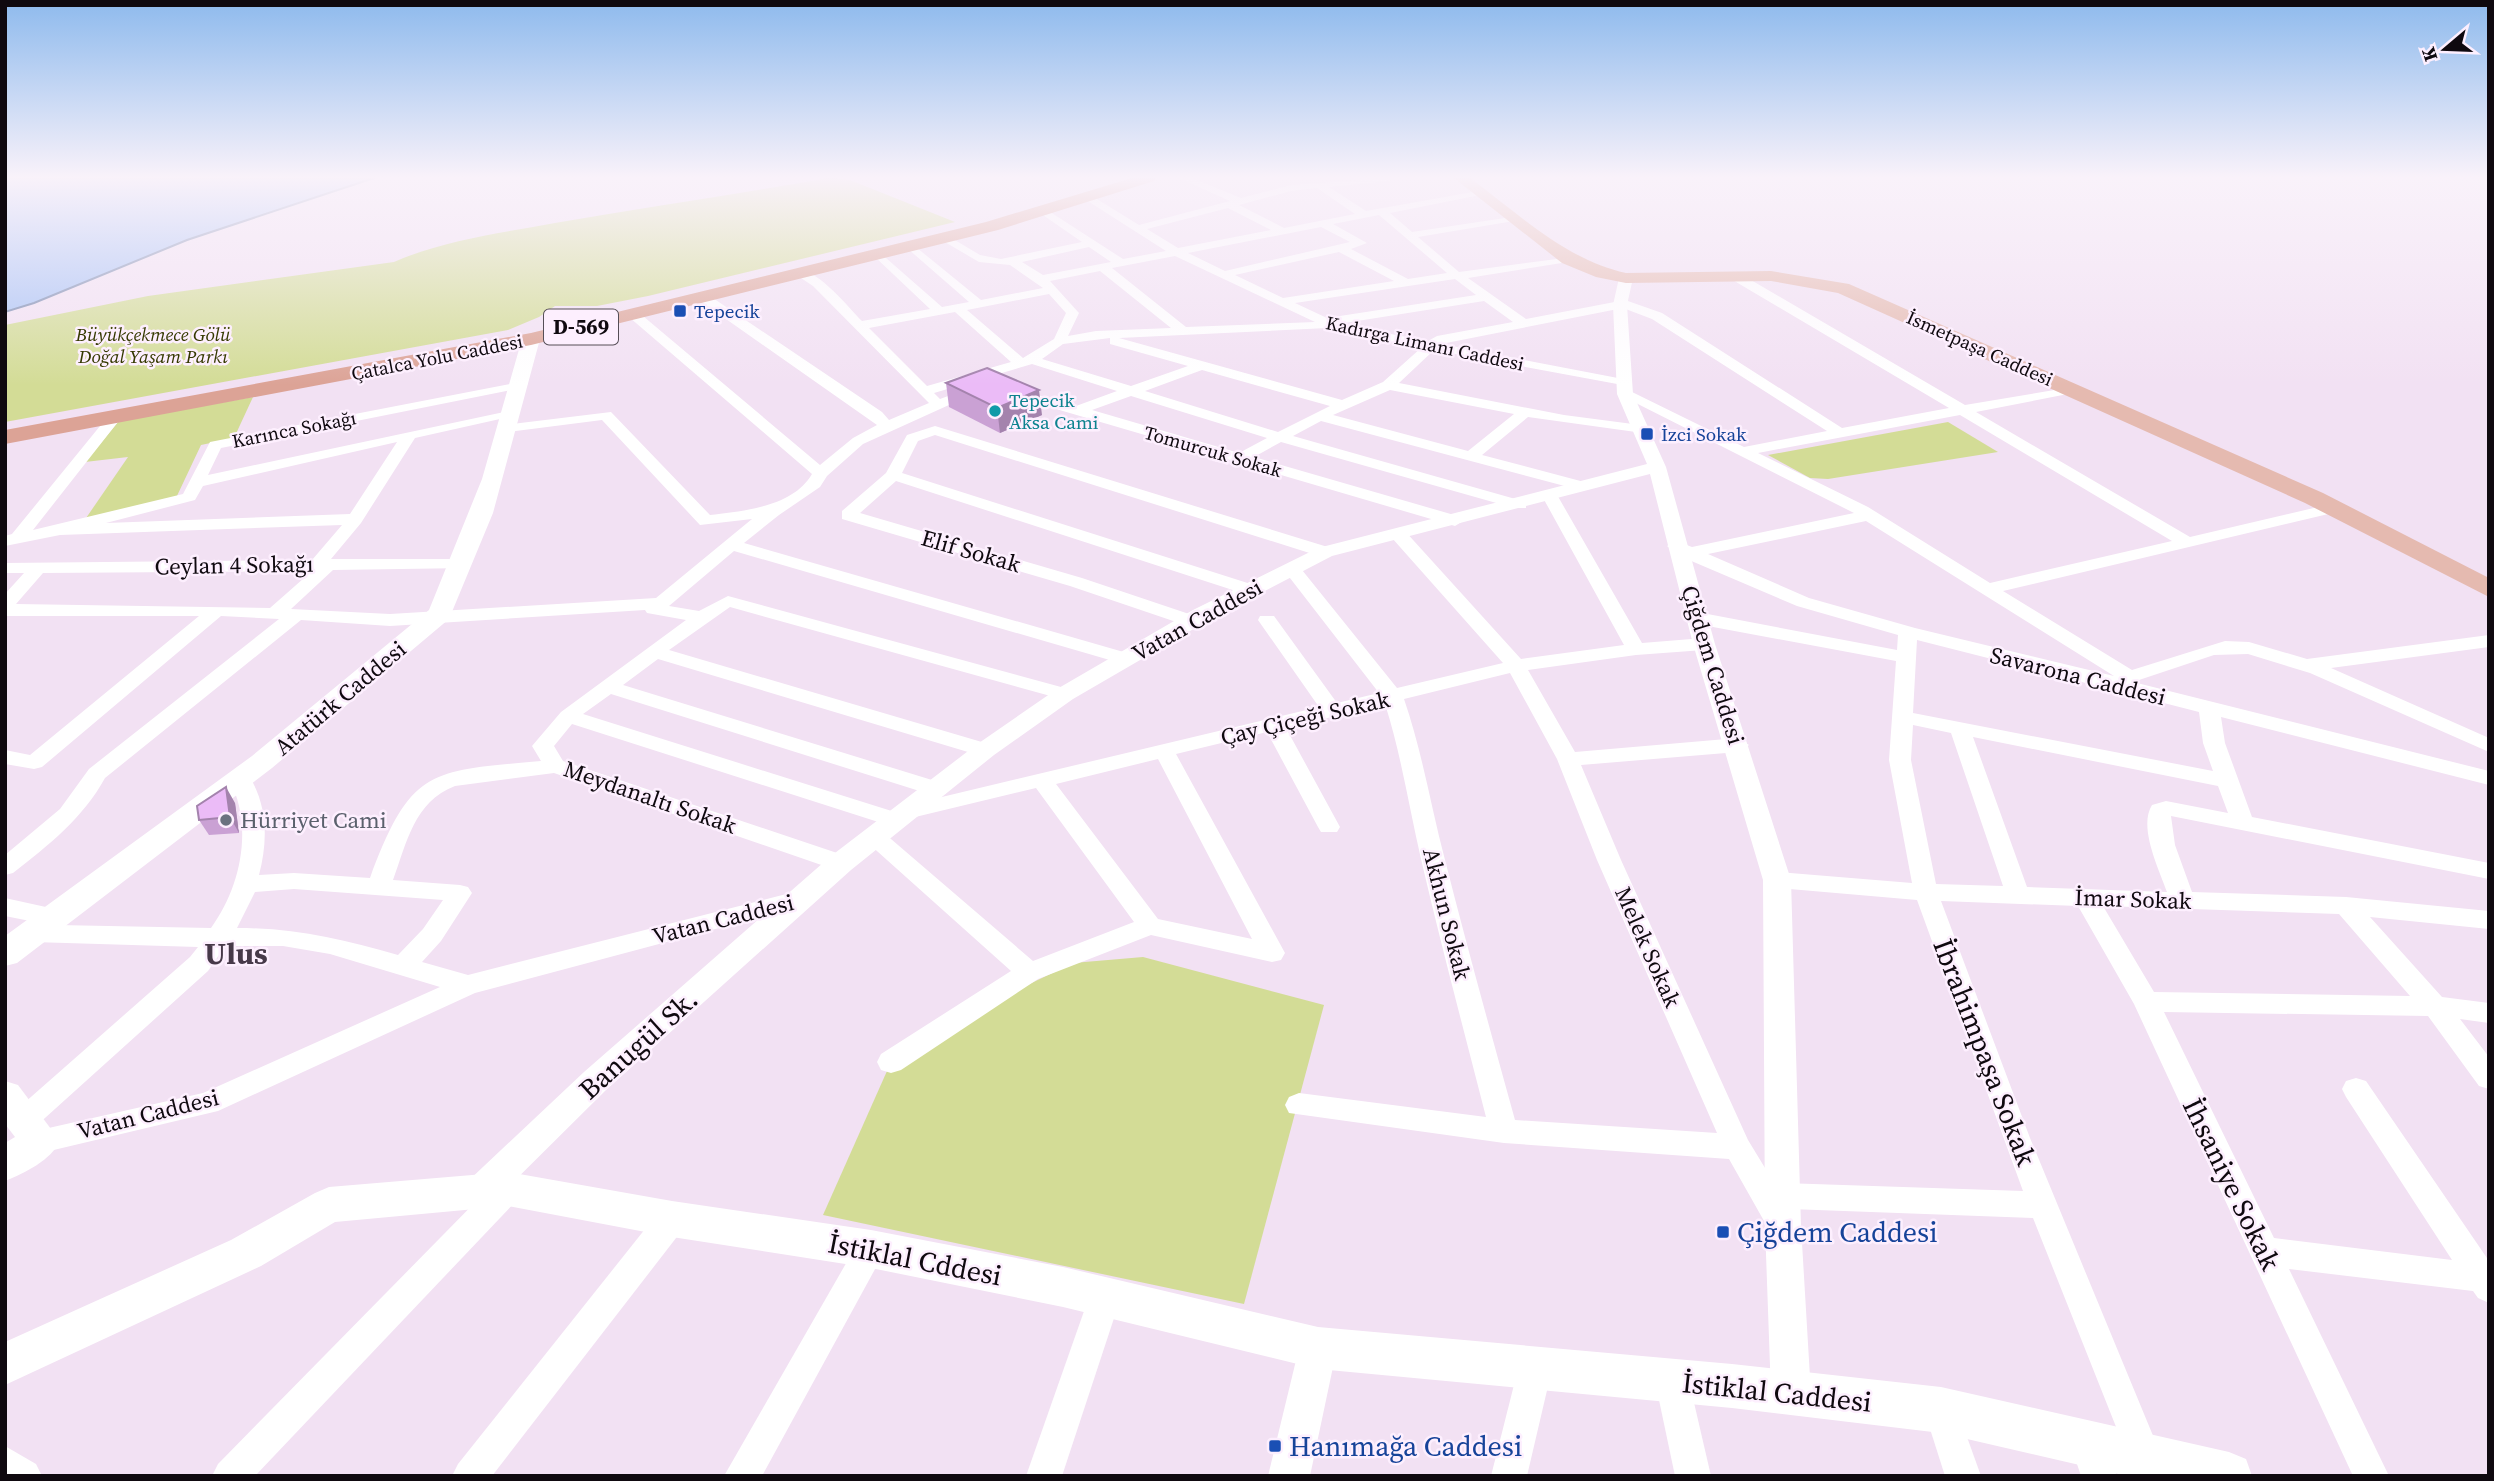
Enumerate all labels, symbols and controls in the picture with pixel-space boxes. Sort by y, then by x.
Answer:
north arrow [2410,14,2480,84]
text: K [2414,43,2443,65]
place label: Tepecik [694,298,760,324]
marker: Tepecik [672,303,688,319]
street label: İsmetpaşa Caddesi [1903,304,2058,392]
street label: Kadırga Limanı Caddesi [1323,309,1527,377]
road number: D-569 [544,310,618,344]
park label: Büyükçekmece Gölü Doğal Yaşam Parkı [74,321,231,369]
street label: Çatalca Yolu Caddesi [349,328,525,386]
place label: Tepecik Aksa Cami [1009,387,1099,435]
marker: Tepecik Aksa Cami [987,403,1003,419]
street label: Karınca Sokağı [230,404,359,454]
street label: Tomurcuk Sokak [1141,419,1285,483]
place label: İzci Sokak [1661,421,1747,447]
marker: İzci Sokak [1639,426,1655,442]
street label: Elif Sokak [918,522,1025,581]
street label: Ceylan 4 Sokağı [154,548,314,582]
street label: Vatan Caddesi [1126,571,1268,669]
street label: Çiğdem Caddesi [1674,582,1752,749]
street label: Atatürk Caddesi [267,633,413,763]
street label: Savarona Caddesi [1987,639,2169,713]
street label: Çay Çiçeği Sokak [1217,683,1393,753]
street label: Meydanaltı Sokak [559,752,741,842]
place label: Hürriyet Cami [240,804,387,836]
marker: Hürriyet Cami [218,812,234,828]
street label: Akhun Sokak [1415,844,1479,984]
street label: İmar Sokak [2074,881,2192,917]
street label: Melek Sokak [1607,882,1689,1013]
street label: Vatan Caddesi [649,886,797,952]
district label: Ulus [204,933,268,974]
street label: İbrahimpaşa Sokak [1924,933,2046,1172]
street label: Banugül Sk. [570,980,706,1108]
street label: Vatan Caddesi [74,1081,222,1147]
street label: İhsaniye Sokak [2174,1092,2290,1277]
place label: Çiğdem Caddesi [1737,1213,1938,1251]
street label: İstiklal Cddesi [825,1224,1005,1294]
marker: Çiğdem Caddesi [1715,1224,1731,1240]
street label: İstiklal Caddesi [1680,1363,1874,1421]
place label: Hanımağa Caddesi [1289,1427,1522,1465]
marker: Hanımağa Caddesi [1267,1438,1283,1454]

